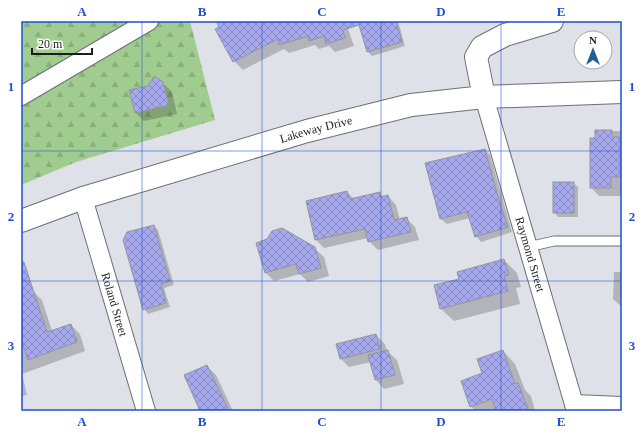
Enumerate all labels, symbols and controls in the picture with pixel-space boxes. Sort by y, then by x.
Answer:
text: A [77,4,87,19]
text: B [198,4,207,19]
text: C [317,4,327,19]
text: D [436,4,446,19]
text: E [557,4,565,19]
scale bar [32,30,92,56]
north arrow [573,30,613,70]
text: N [589,34,597,46]
text: 20 m [38,37,63,51]
text: 1 [8,79,14,94]
text: 1 [629,79,635,94]
street label: Lakeway Drive [278,113,354,146]
text: 2 [8,209,14,224]
text: 2 [629,209,635,224]
street label: Raymond Street [512,215,548,294]
street label: Roland Street [98,271,131,339]
text: 3 [8,338,15,353]
text: 3 [629,338,636,353]
text: A [77,414,87,429]
text: B [198,414,207,429]
text: C [317,414,327,429]
text: D [436,414,446,429]
text: E [557,414,565,429]

